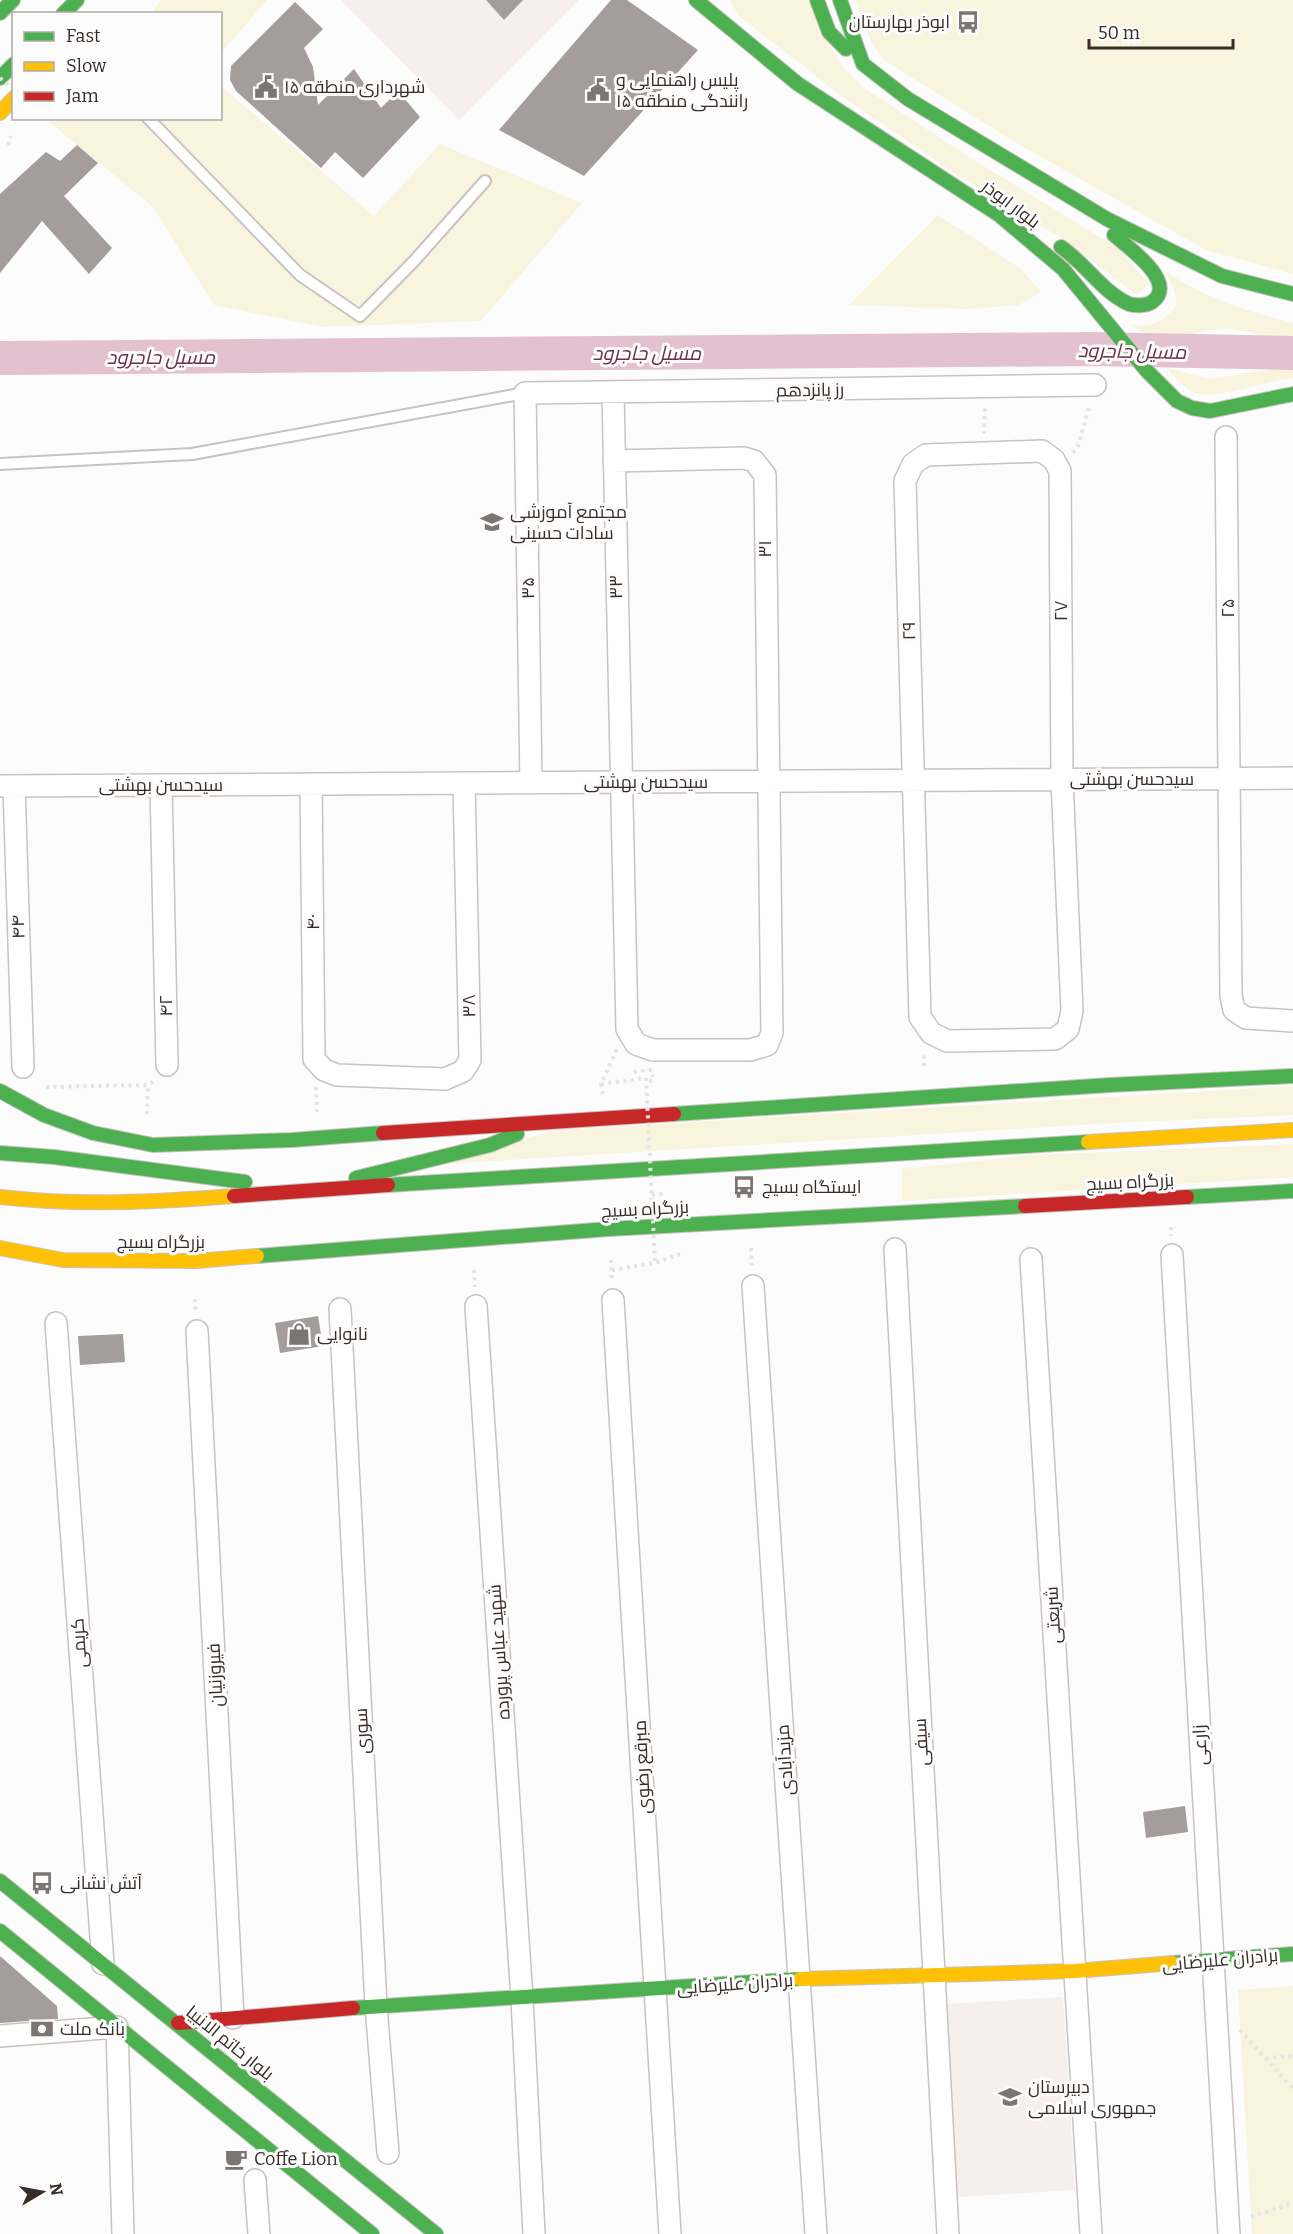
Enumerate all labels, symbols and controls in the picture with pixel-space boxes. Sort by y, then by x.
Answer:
bus stop icon: ابوذر بهارستان [955,9,981,35]
place label: ابوذر بهارستان [849,11,950,33]
legend [12,12,222,120]
scale bar [1089,12,1233,50]
text: 50 m [1098,22,1140,44]
text: Fast [66,25,101,47]
text: Slow [66,55,107,77]
place label: پلیس راهنمایی و رانندگی منطقه ۱۵ [616,69,748,112]
public building icon: شهرداری منطقه ۱۵ [253,74,279,100]
place label: شهرداری منطقه ۱۵ [284,76,425,98]
public building icon: پلیس راهنمایی و رانندگی منطقه ۱۵ [585,77,611,103]
text: Jam [65,85,99,107]
street label: بلوار ابوذر [977,174,1045,233]
water label: مسیل جاجرود [1078,338,1188,364]
water label: مسیل جاجرود [593,341,702,365]
water label: مسیل جاجرود [107,345,216,369]
street label: رز پانزدهم [776,378,844,403]
place label: مجتمع آموزشی سادات حسینی [510,501,627,544]
school or university icon: مجتمع آموزشی سادات حسینی [479,509,505,535]
street label: ۳۱ [754,540,776,558]
street label: ۳۳ [605,575,627,599]
street label: ۳۵ [517,577,539,599]
street label: ۲۵ [1217,598,1239,618]
street label: ۲۷ [1050,601,1072,621]
street label: ۲۹ [898,621,920,641]
street label: سیدحسن بهشتی [1070,768,1194,790]
street label: سیدحسن بهشتی [584,771,708,793]
street label: سیدحسن بهشتی [99,774,223,796]
street label: ۴۰ [302,914,324,930]
street label: ۴۴ [7,915,29,939]
street label: ۳۸ [458,994,480,1018]
street label: ۴۲ [155,995,177,1017]
street label: بزرگراه بسیج [1085,1169,1175,1196]
bus stop icon: ایستگاه بسیج [731,1174,757,1200]
place label: ایستگاه بسیج [762,1176,861,1199]
street label: بزرگراه بسیج [600,1196,690,1223]
street label: بزرگراه بسیج [117,1231,205,1254]
shop icon: نانوایی [286,1321,312,1347]
place label: نانوایی [317,1323,368,1345]
street label: شهید عباس پرورده [483,1583,516,1721]
street label: شریعتی [1041,1586,1065,1644]
street label: کریمی [66,1618,92,1668]
street label: فیروزنیان [202,1643,228,1707]
street label: سوری [350,1707,374,1755]
street label: سیفی [909,1718,933,1766]
street label: مبرقع رضوی [629,1719,656,1815]
street label: مزیدآبادی [772,1724,798,1796]
street label: زارعی [1188,1724,1212,1766]
bus stop icon: آتش نشانی [29,1870,55,1896]
place label: آتش نشانی [60,1872,142,1894]
street label: برادران علیرضایی [1161,1944,1279,1976]
street label: برادران علیرضایی [676,1969,794,1999]
street label: بلوار خاتم الانبیا [181,2001,278,2086]
bank icon: بانک ملت [29,2016,55,2042]
place label: بانک ملت [60,2018,125,2040]
place label: دبیرستان جمهوری اسلامی [1028,2076,1156,2119]
school or university icon: دبیرستان جمهوری اسلامی [997,2084,1023,2110]
cafe icon: Coffe Lion [223,2146,249,2172]
place label: Coffe Lion [254,2148,338,2170]
north arrow [12,2162,72,2222]
text: N [46,2182,67,2197]

